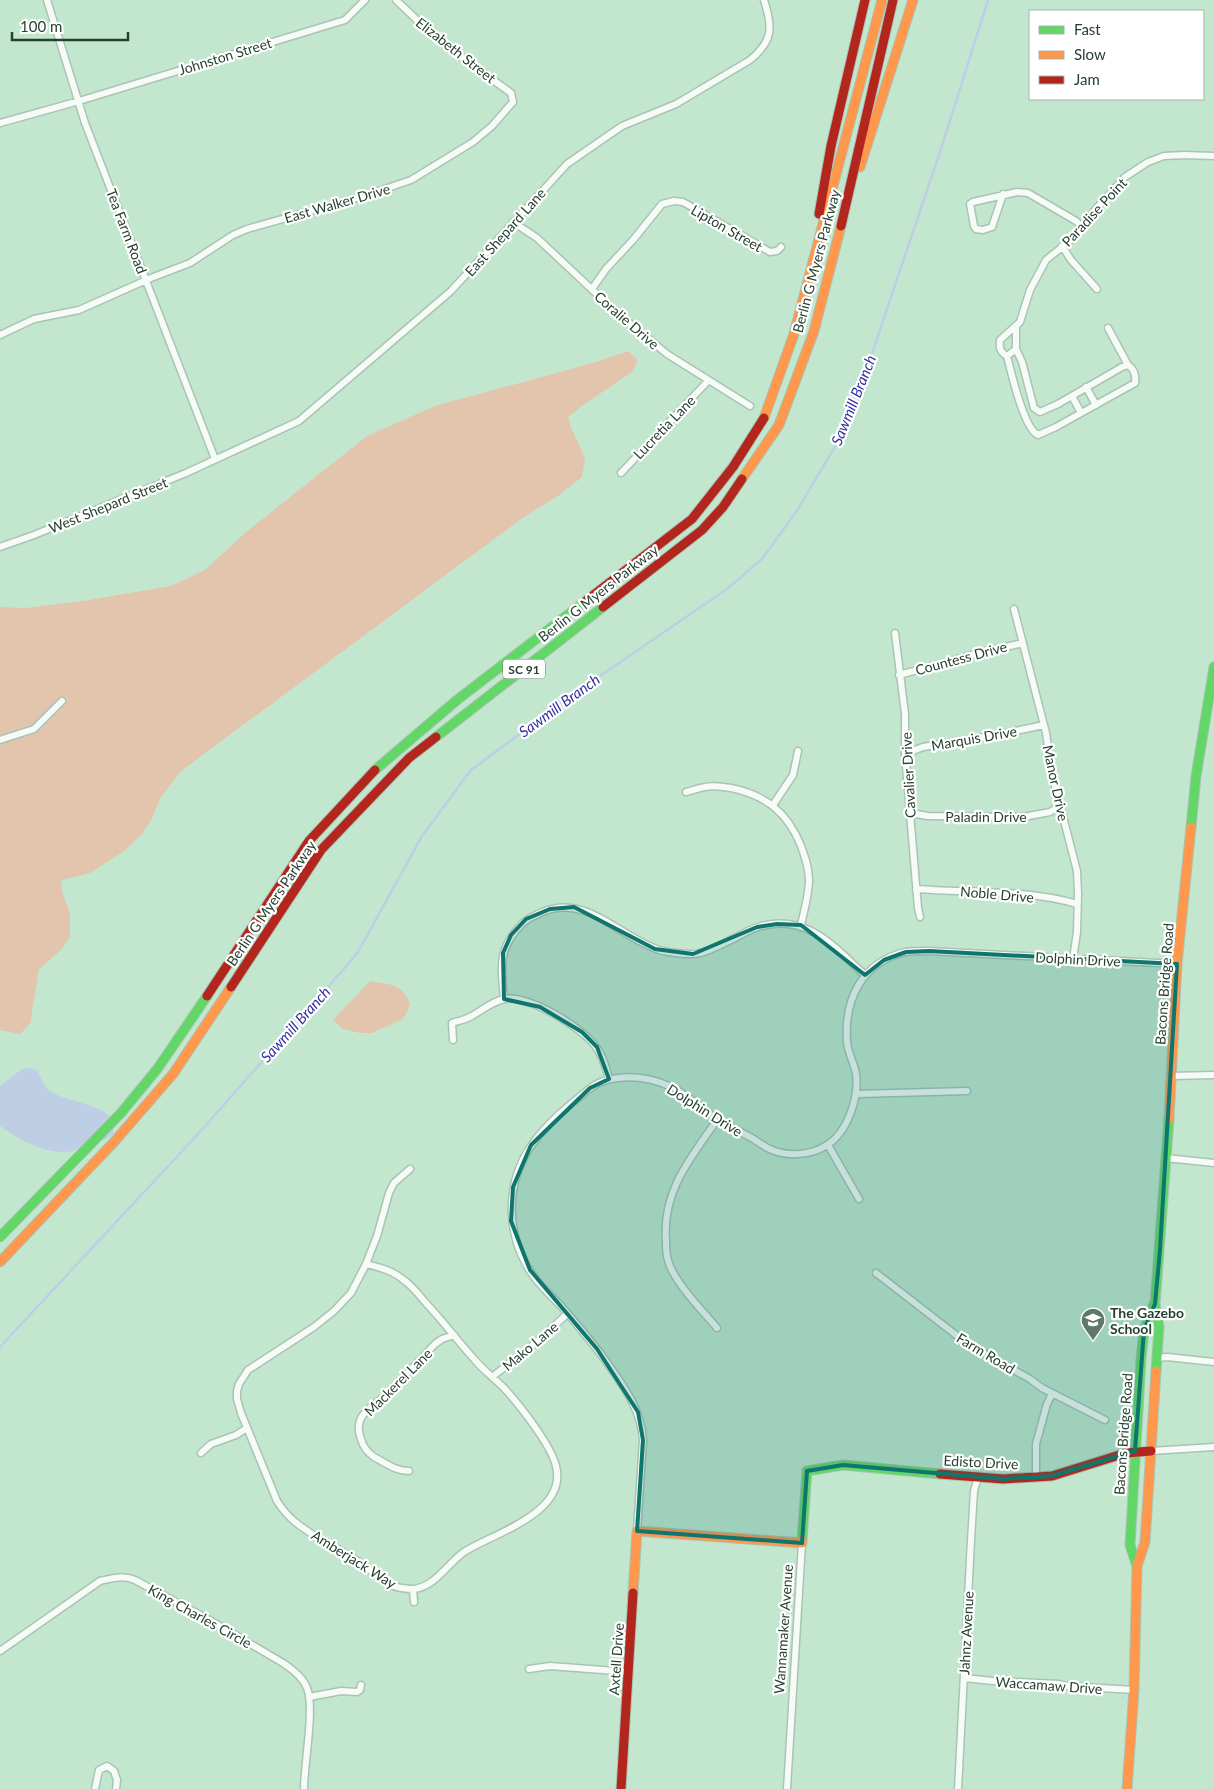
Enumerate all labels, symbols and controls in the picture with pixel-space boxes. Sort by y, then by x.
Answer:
scale bar [12,10,129,42]
legend [1029,10,1204,100]
street label: Elizabeth Street [413,14,499,86]
text: 100 m [20,17,62,35]
text: Fast [1074,20,1101,38]
street label: Johnston Street [176,34,274,78]
text: Slow [1074,45,1106,63]
text: Jam [1074,70,1100,88]
street label: Paradise Point [1058,174,1130,250]
street label: East Walker Drive [282,180,392,226]
street label: East Shepard Lane [461,184,549,280]
street label: Tea Farm Road [103,186,151,276]
street label: Berlin G Myers Parkway [789,187,844,334]
street label: Lipton Street [688,201,766,255]
street label: Coralie Drive [591,287,663,353]
water label: Sawmill Branch [827,352,879,448]
street label: Lucretia Lane [629,392,699,462]
street label: West Shepard Street [46,473,170,537]
street label: Berlin G Myers Parkway [535,540,662,645]
street label: Countess Drive [913,638,1009,678]
road number: SC 91 [503,660,545,679]
water label: Sawmill Branch [515,670,603,740]
street label: Marquis Drive [930,722,1018,754]
street label: Cavalier Drive [897,732,919,818]
street label: Manor Drive [1040,743,1072,823]
street label: Paladin Drive [945,808,1027,825]
street label: Berlin G Myers Parkway [223,836,320,969]
street label: Noble Drive [959,882,1035,906]
street label: Bacons Bridge Road [1151,922,1177,1046]
street label: Dolphin Drive [1035,948,1121,970]
water label: Sawmill Branch [256,982,334,1066]
street label: Dolphin Drive [664,1080,746,1140]
place label: The Gazebo School [1110,1304,1184,1337]
school or university icon: The Gazebo School [1080,1307,1106,1341]
street label: Mako Lane [499,1318,561,1374]
street label: Farm Road [954,1329,1018,1377]
street label: Mackerel Lane [361,1345,435,1419]
street label: Bacons Bridge Road [1110,1372,1136,1496]
street label: Edisto Drive [943,1452,1019,1472]
street label: Amberjack Way [309,1526,400,1592]
street label: Wannamaker Avenue [770,1564,796,1694]
street label: King Charles Circle [145,1580,255,1652]
street label: Jahnz Avenue [955,1591,977,1675]
street label: Axtell Drive [605,1622,627,1696]
street label: Waccamaw Drive [995,1673,1103,1697]

